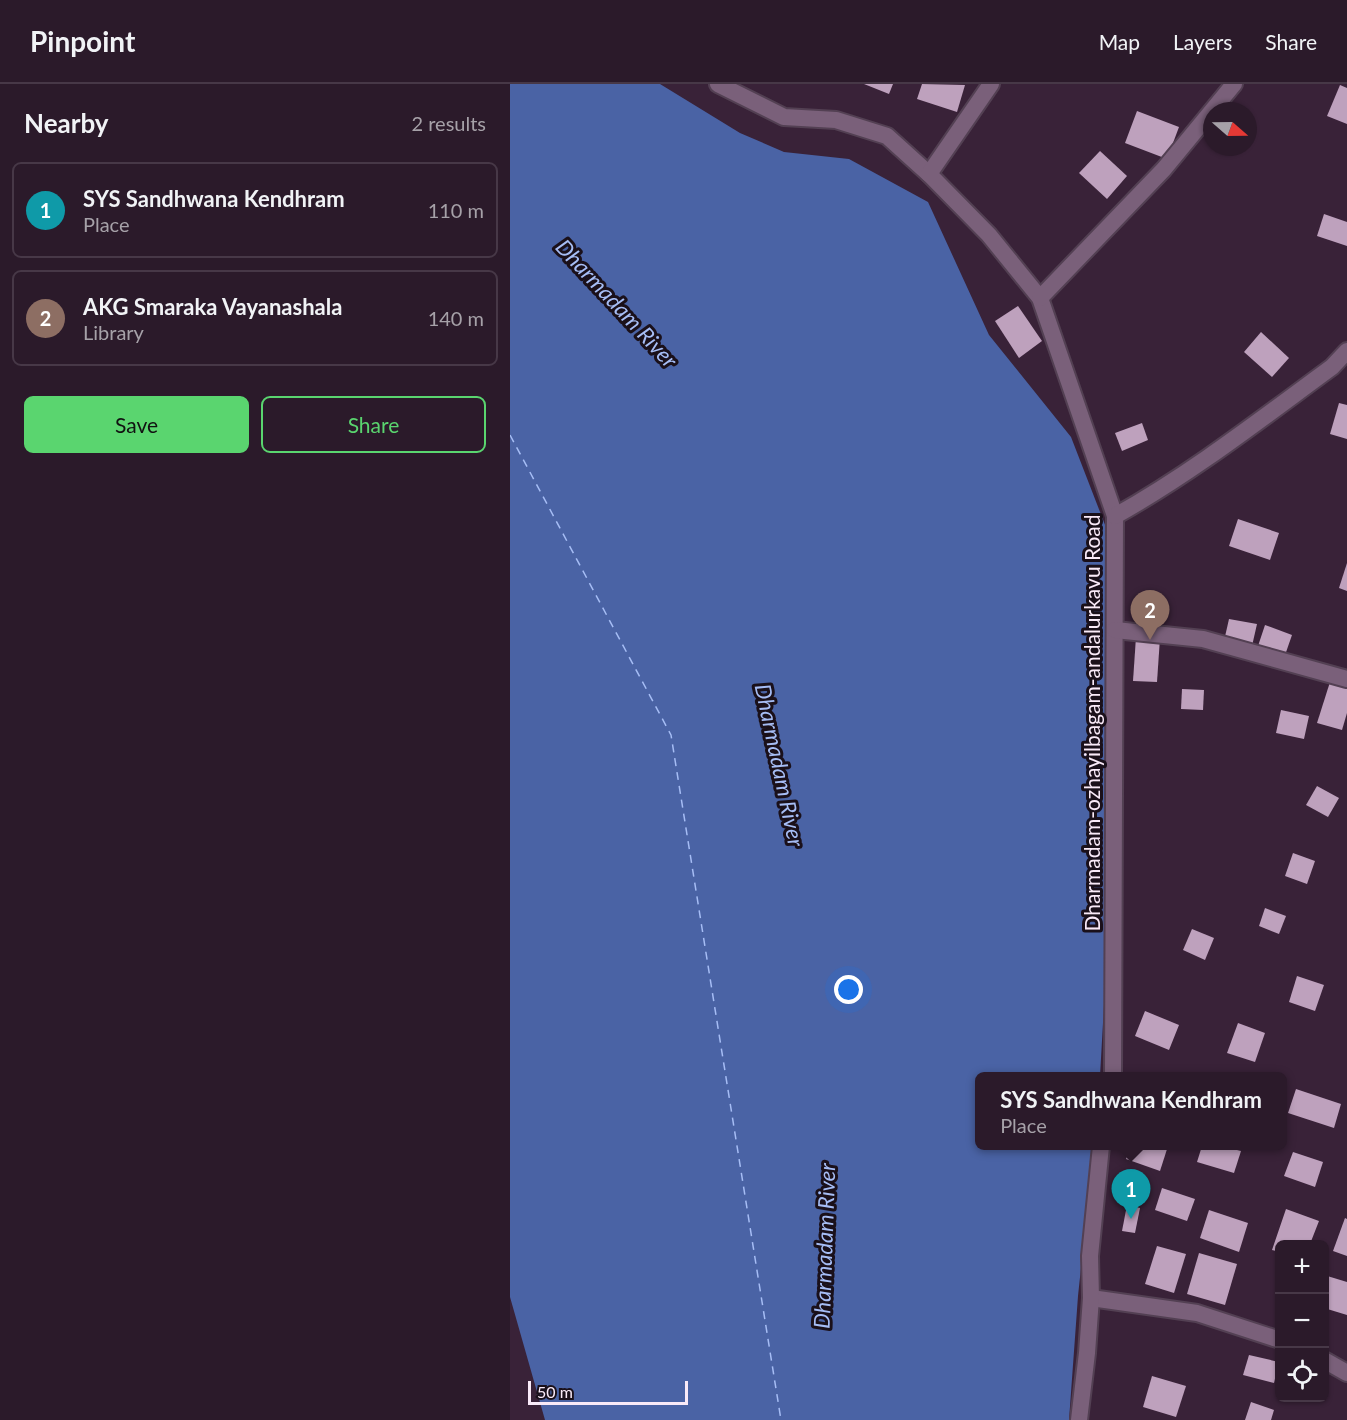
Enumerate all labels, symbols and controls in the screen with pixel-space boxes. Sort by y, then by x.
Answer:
text: Pinpoint [30,24,135,58]
text: Map [1099,29,1140,54]
text: Layers [1173,29,1232,54]
text: Share [1265,29,1317,54]
north arrow [1203,102,1257,156]
text: Nearby [24,107,109,139]
text: 2 results [411,111,486,135]
text: SYS Sandhwana Kendhram [83,185,345,212]
text: 1 [40,198,51,222]
text: 110 m [428,198,484,222]
text: Place [83,212,130,236]
water label: Dharmadam River [551,233,684,373]
text: AKG Smaraka Vayanashala [83,293,342,320]
text: 2 [40,306,51,330]
text: 140 m [428,306,484,330]
text: Library [83,320,144,344]
button: Save [24,396,249,453]
button: Share [261,396,486,453]
street label: Dharmadam-ozhayilbagam-andalurkavu Road [1079,514,1104,932]
pin: 2 [1130,590,1170,640]
water label: Dharmadam River [750,681,811,849]
your location [834,975,863,1004]
popup [975,1072,1287,1150]
text: SYS Sandhwana Kendhram [1000,1086,1262,1113]
text: Place [1000,1113,1047,1137]
water label: Dharmadam River [808,1162,840,1329]
pin: 1 [1112,1170,1150,1219]
map controls [1275,1240,1329,1402]
button: + [1275,1240,1329,1294]
button: − [1275,1294,1329,1348]
button: locate [1275,1348,1329,1402]
scale bar [528,1378,688,1406]
text: 50 m [537,1382,573,1401]

